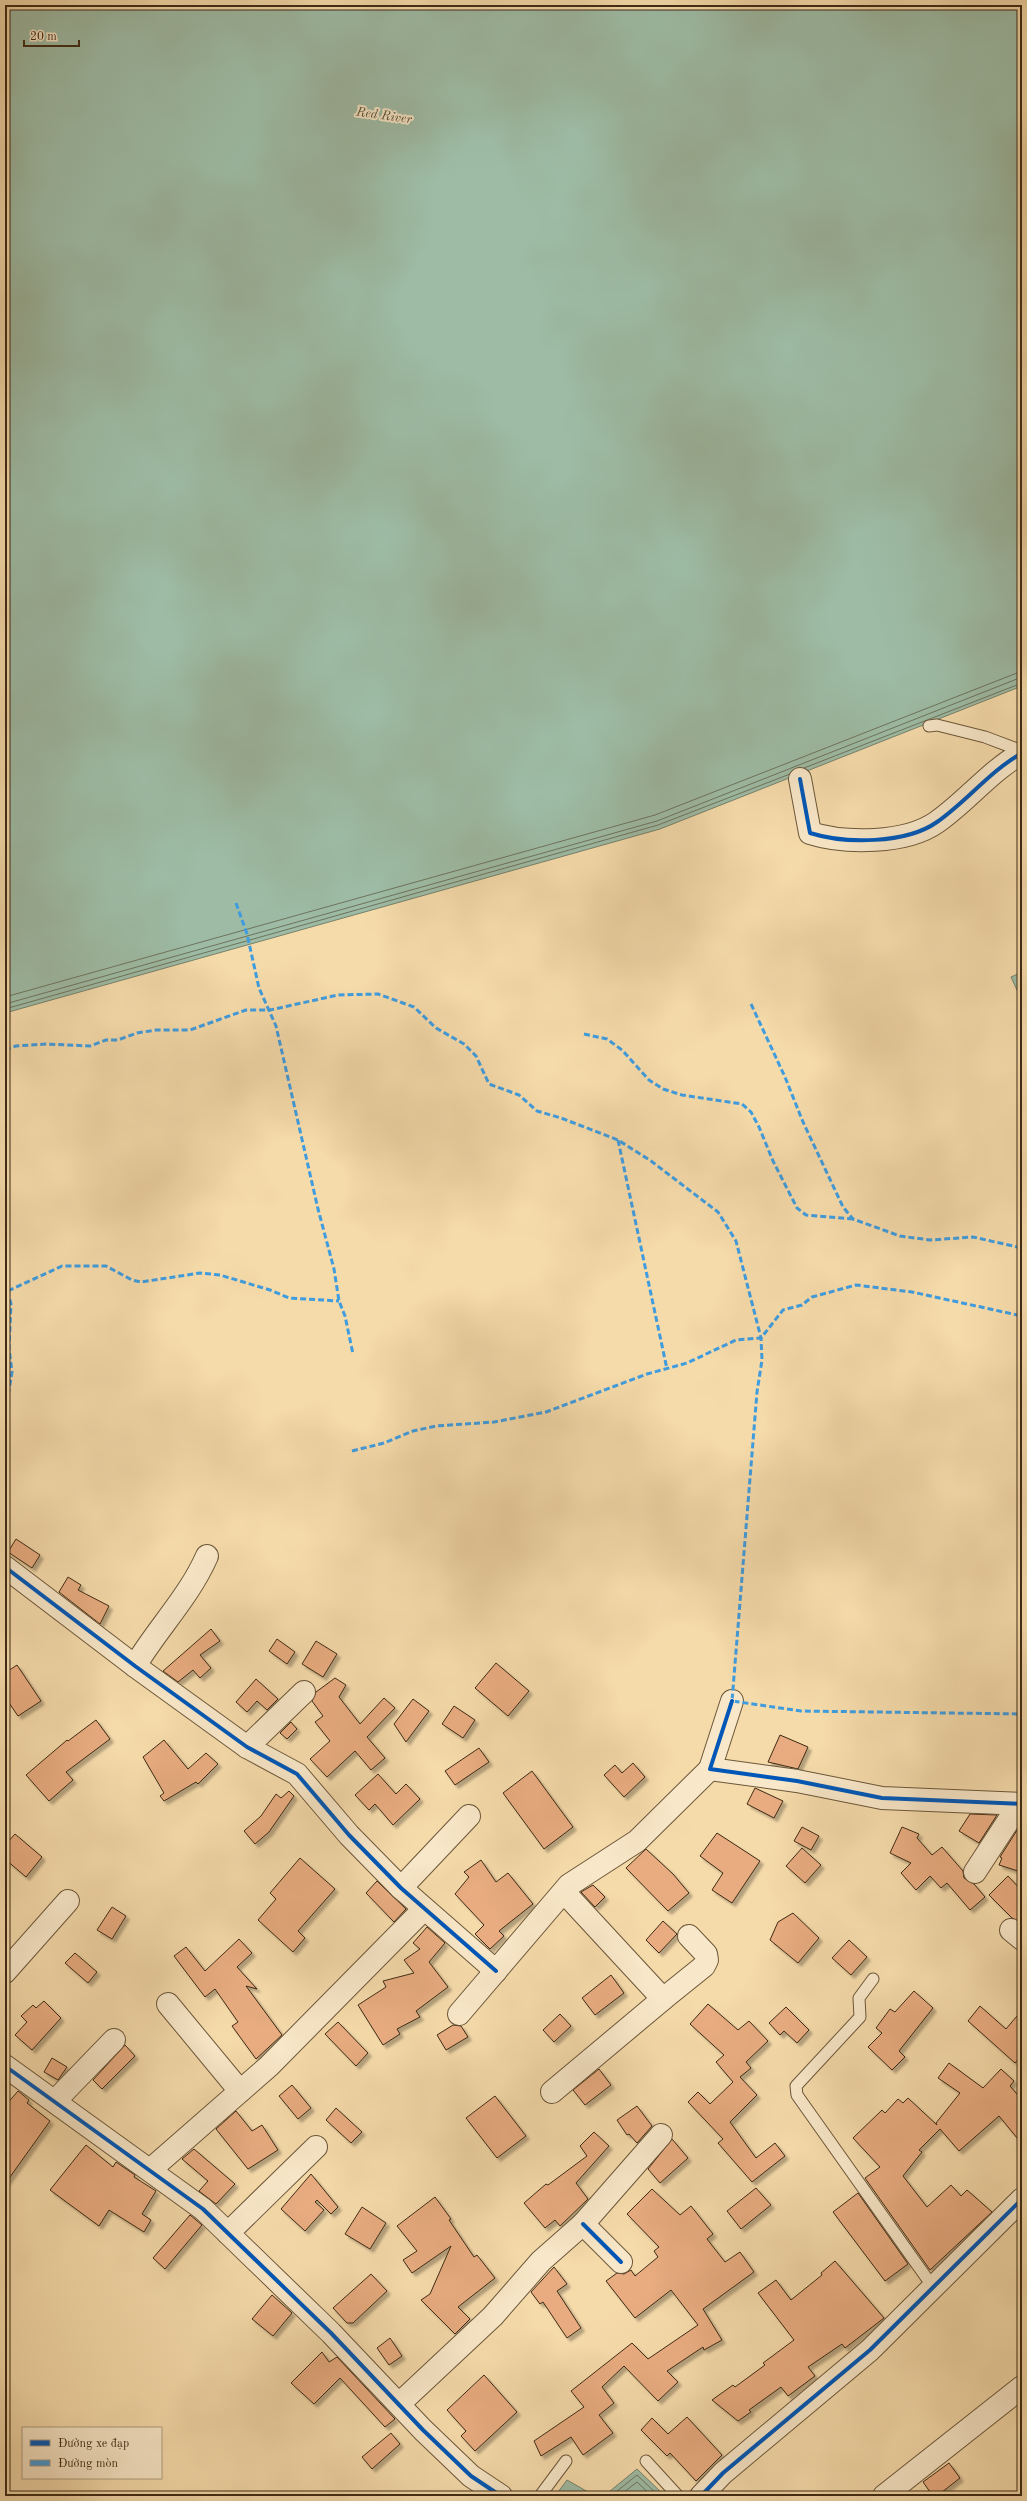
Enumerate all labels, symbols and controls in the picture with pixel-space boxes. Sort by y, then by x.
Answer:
scale bar [24,22,79,48]
text: 20 m [30,31,57,43]
water label: Red River [354,106,413,126]
legend [22,2427,162,2479]
text: Đường xe đạp [58,2438,129,2450]
text: Đường mòn [58,2458,118,2470]

